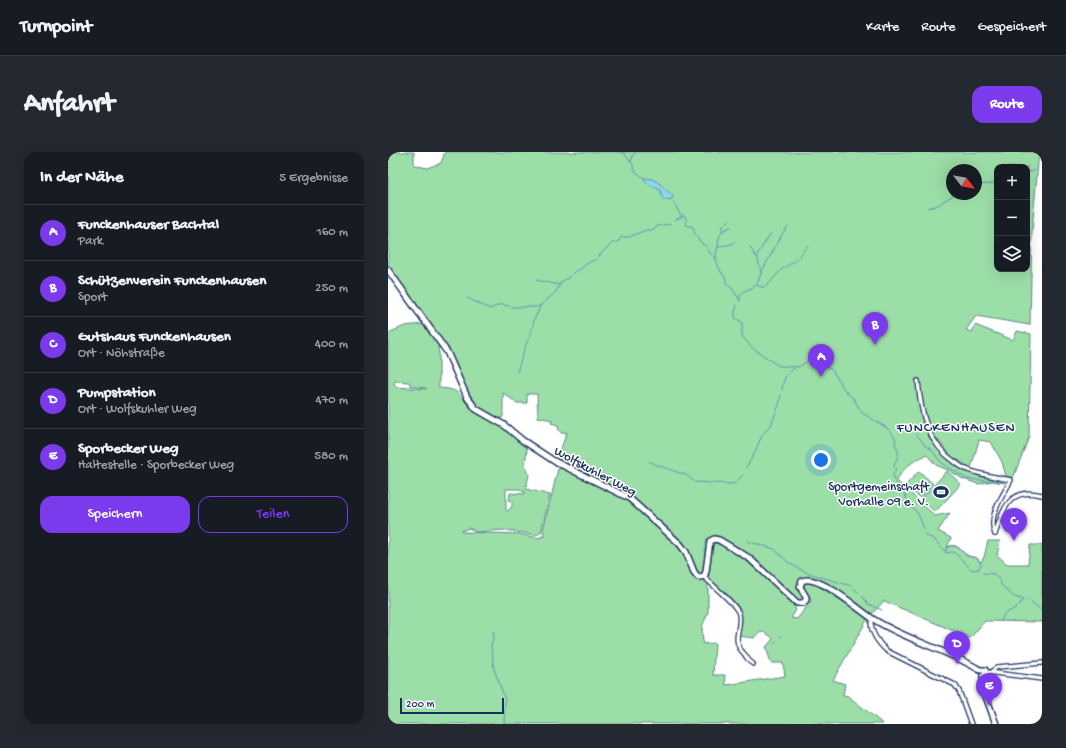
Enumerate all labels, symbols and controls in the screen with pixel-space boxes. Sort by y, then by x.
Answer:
text: Turnpoint [20,16,92,39]
text: Karte [866,19,899,36]
text: Route [921,19,955,36]
text: Gespeichert [977,19,1046,36]
button: Route [972,86,1042,123]
text: Anfahrt [24,88,114,121]
north arrow [946,164,982,200]
map controls [994,164,1030,272]
button: + [994,164,1030,200]
text: In der Nähe [40,168,123,188]
text: 5 Ergebnisse [279,171,348,186]
button: − [994,200,1030,236]
text: Funckenhauser Bachtal [78,216,219,234]
text: A [49,225,57,240]
text: 160 m [316,225,348,240]
text: Park [78,234,103,249]
button: layers [994,236,1030,272]
text: Schützenverein Funckenhausen [78,272,266,290]
text: B [50,281,56,296]
text: 250 m [315,281,348,296]
text: Sport [78,290,107,305]
pin: B [862,312,888,345]
text: Gutshaus Funckenhausen [78,328,231,346]
text: C [49,337,57,352]
text: 400 m [315,337,348,352]
pin: A [808,344,834,377]
text: Ort · Nöhstraße [78,346,165,361]
text: Pumpstation [78,384,156,402]
text: D [49,393,57,408]
text: 470 m [315,393,348,408]
text: Ort · Wolfskuhler Weg [78,402,197,417]
district label: FUNCKENHAUSEN [895,420,1016,437]
text: Sporbecker Weg [78,440,179,458]
street label: Wolfskuhler Weg [551,444,638,500]
text: E [49,449,57,464]
text: 580 m [314,449,348,464]
your location [811,450,831,470]
text: Haltestelle · Sporbecker Weg [78,458,234,473]
place label: Sportgemeinschaft Vorhalle 09 e. V. [828,480,931,510]
sports icon: Sportgemeinschaft Vorhalle 09 e. V. [932,483,950,501]
button: Speichern [40,496,190,533]
button: Teilen [198,496,348,533]
pin: C [1001,508,1027,541]
pin: D [944,631,970,664]
pin: E [976,673,1002,706]
scale bar [400,696,504,715]
text: 200 m [406,699,434,711]

